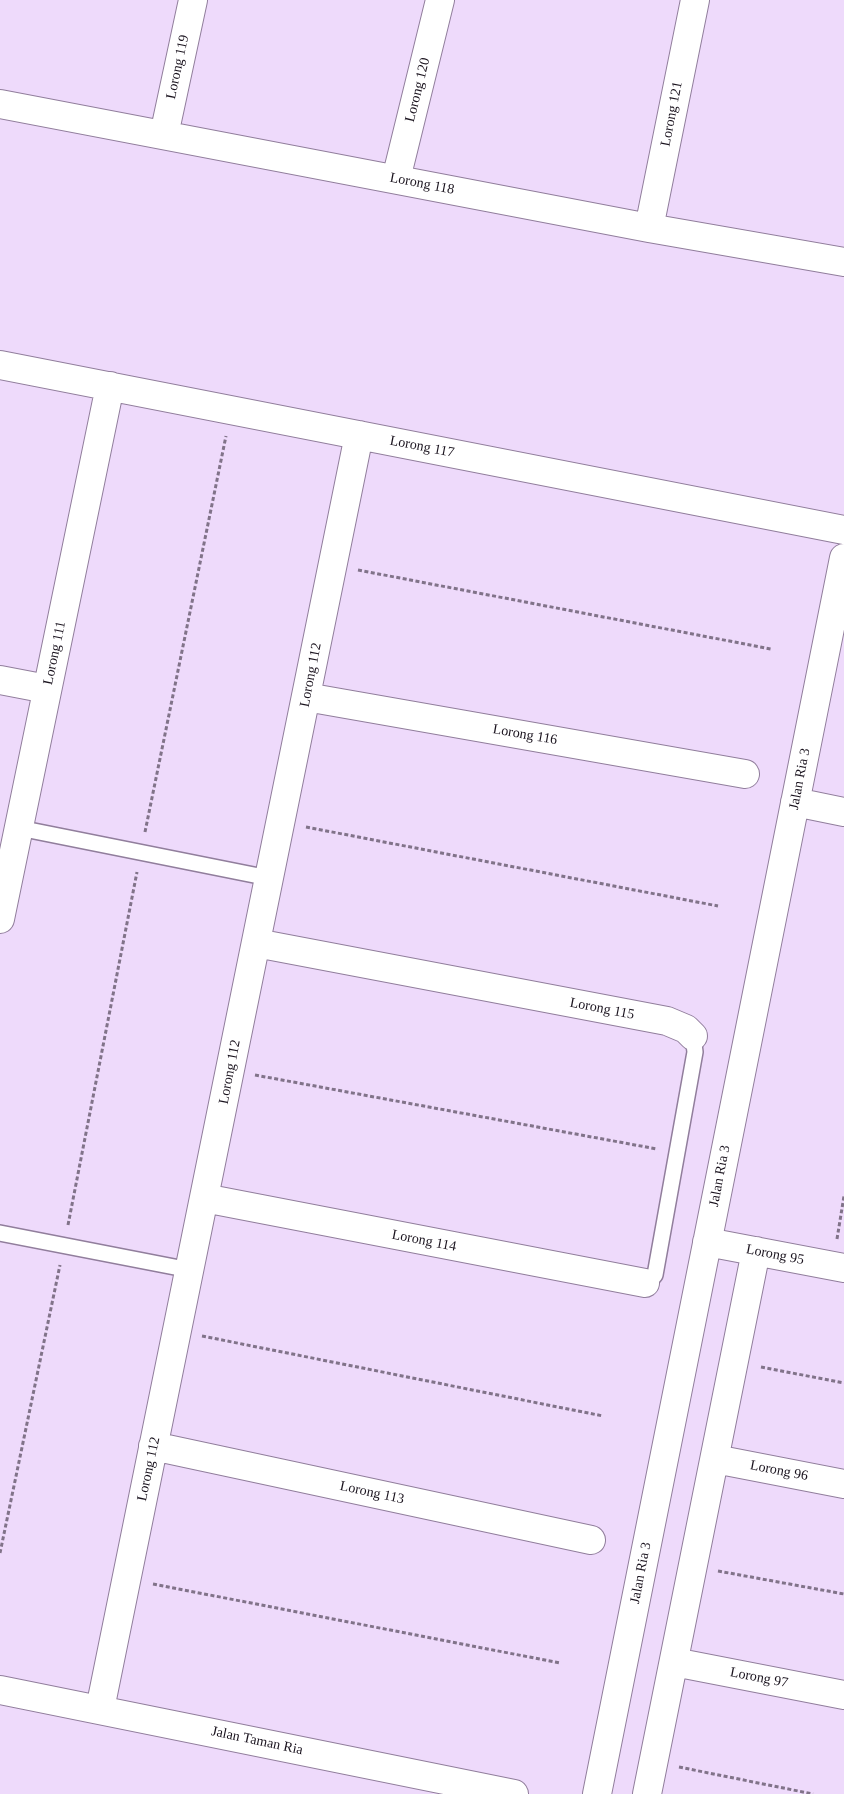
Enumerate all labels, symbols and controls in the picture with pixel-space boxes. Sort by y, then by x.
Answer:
street label: Lorong 119 [163,33,193,101]
street label: Lorong 120 [402,56,434,124]
street label: Lorong 121 [657,80,687,148]
street label: Lorong 118 [388,170,456,198]
street label: Lorong 117 [388,433,456,461]
street label: Lorong 111 [40,620,70,686]
street label: Lorong 112 [297,641,325,709]
street label: Lorong 116 [491,721,559,749]
street label: Jalan Ria 3 [786,747,814,811]
street label: Lorong 115 [568,995,636,1023]
street label: Lorong 112 [216,1038,244,1106]
street label: Jalan Ria 3 [706,1144,734,1208]
street label: Lorong 114 [390,1227,458,1255]
street label: Lorong 95 [745,1241,805,1269]
street label: Lorong 112 [134,1435,164,1503]
street label: Lorong 96 [749,1457,809,1485]
street label: Lorong 113 [338,1478,406,1508]
street label: Jalan Ria 3 [627,1541,655,1605]
street label: Lorong 97 [729,1664,789,1692]
street label: Jalan Taman Ria [210,1723,304,1759]

